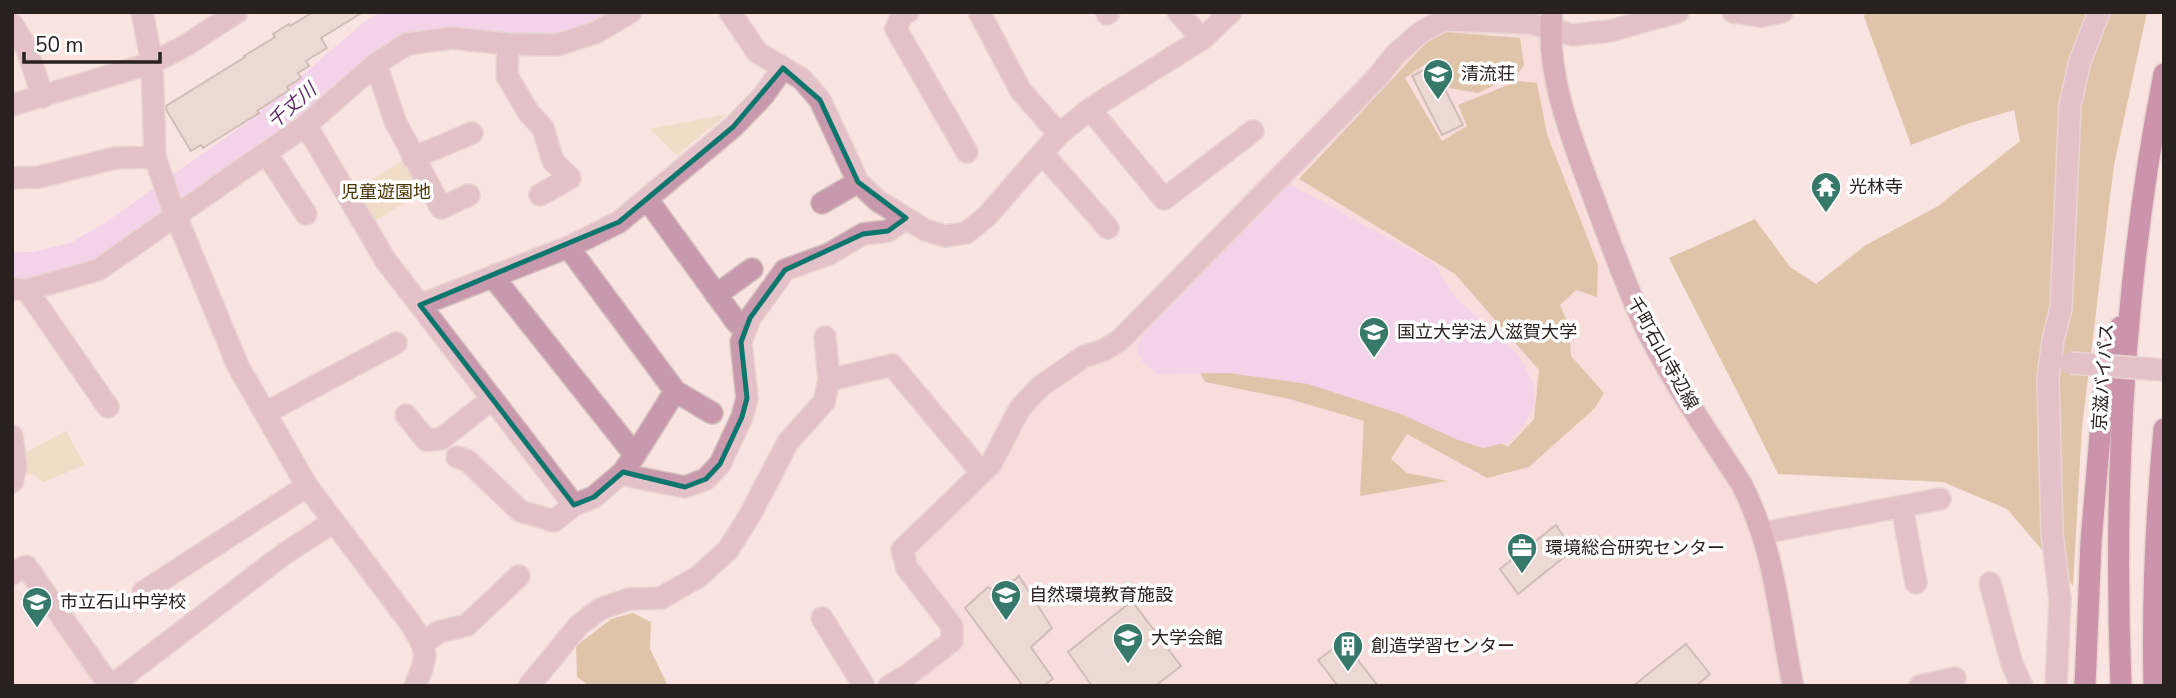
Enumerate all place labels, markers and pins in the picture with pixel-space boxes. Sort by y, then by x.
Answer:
school or university icon: 清流荘 [1421,57,1455,101]
place label: 清流荘 [1461,62,1515,86]
temple icon: 光林寺 [1809,170,1843,214]
place label: 光林寺 [1849,175,1903,199]
school or university icon: 国立大学法人滋賀大学 [1357,315,1391,359]
place label: 国立大学法人滋賀大学 [1397,320,1577,344]
office icon: 環境総合研究センター [1505,531,1539,575]
place label: 環境総合研究センター [1545,536,1725,560]
school or university icon: 自然環境教育施設 [989,578,1023,622]
place label: 自然環境教育施設 [1029,583,1173,607]
school or university icon: 市立石山中学校 [20,585,54,629]
place label: 市立石山中学校 [60,590,186,614]
school or university icon: 大学会館 [1111,621,1145,665]
place label: 大学会館 [1151,626,1223,650]
building icon: 創造学習センター [1331,629,1365,673]
place label: 創造学習センター [1371,634,1515,658]

